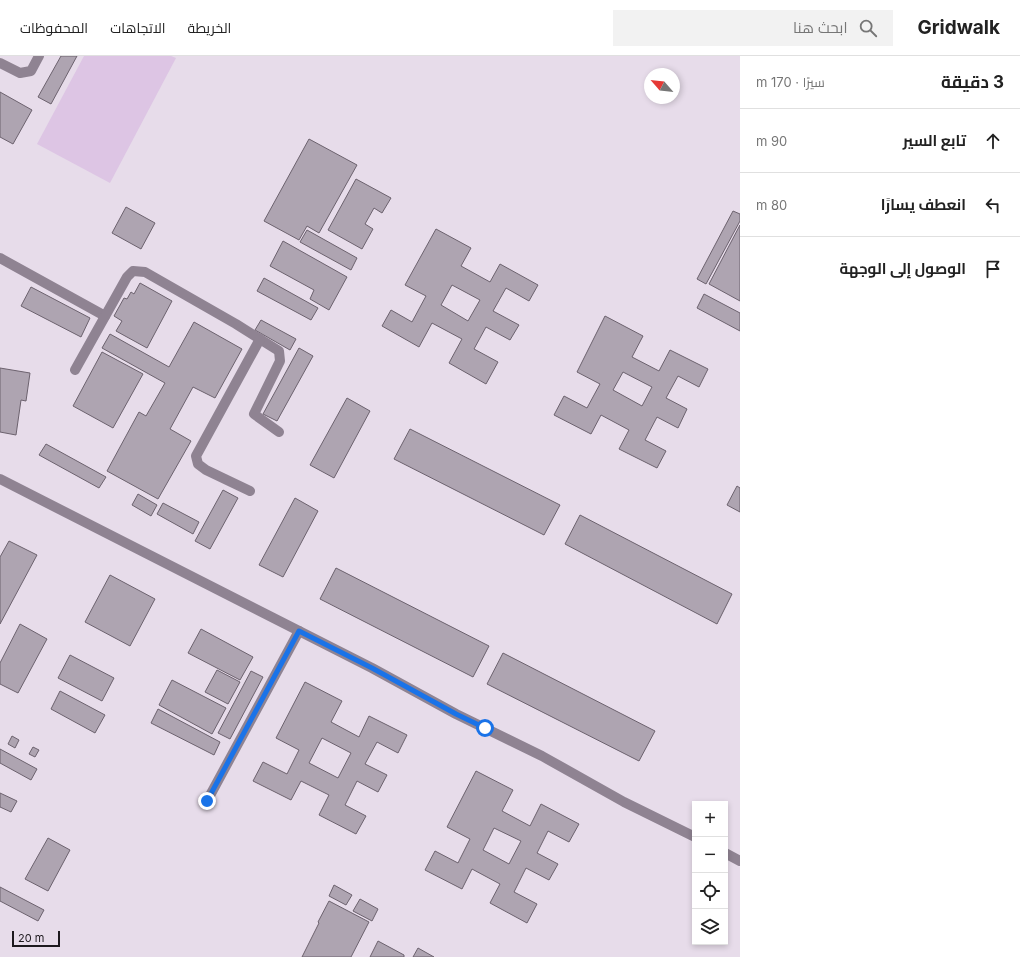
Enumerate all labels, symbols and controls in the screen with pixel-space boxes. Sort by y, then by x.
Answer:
search box [613,10,893,46]
text: Gridwalk [917,16,1000,39]
icon: search [857,17,879,39]
text: ابحث هنا [793,18,847,37]
text: المحفوظات [20,19,88,36]
text: الاتجاهات [110,19,166,36]
text: الخريطة [188,19,231,36]
north arrow [644,68,680,104]
text: 3 دقيقة [941,72,1004,92]
text: سيرًا · 170 m [756,74,825,90]
icon: ahead [982,130,1004,152]
text: تابع السير [903,131,966,150]
text: 90 m [756,133,787,149]
icon: left [982,194,1004,216]
text: انعطف يسارًا [881,195,966,214]
text: 80 m [756,197,787,213]
icon: arrive [982,258,1004,280]
text: الوصول إلى الوجهة [839,259,966,278]
route start [476,719,494,737]
route end [198,792,216,810]
map controls [692,801,728,945]
button: + [692,801,728,837]
button: − [692,837,728,873]
button: locate [692,873,728,909]
button: layers [692,909,728,945]
scale bar [12,929,60,948]
text: 20 m [18,931,44,945]

